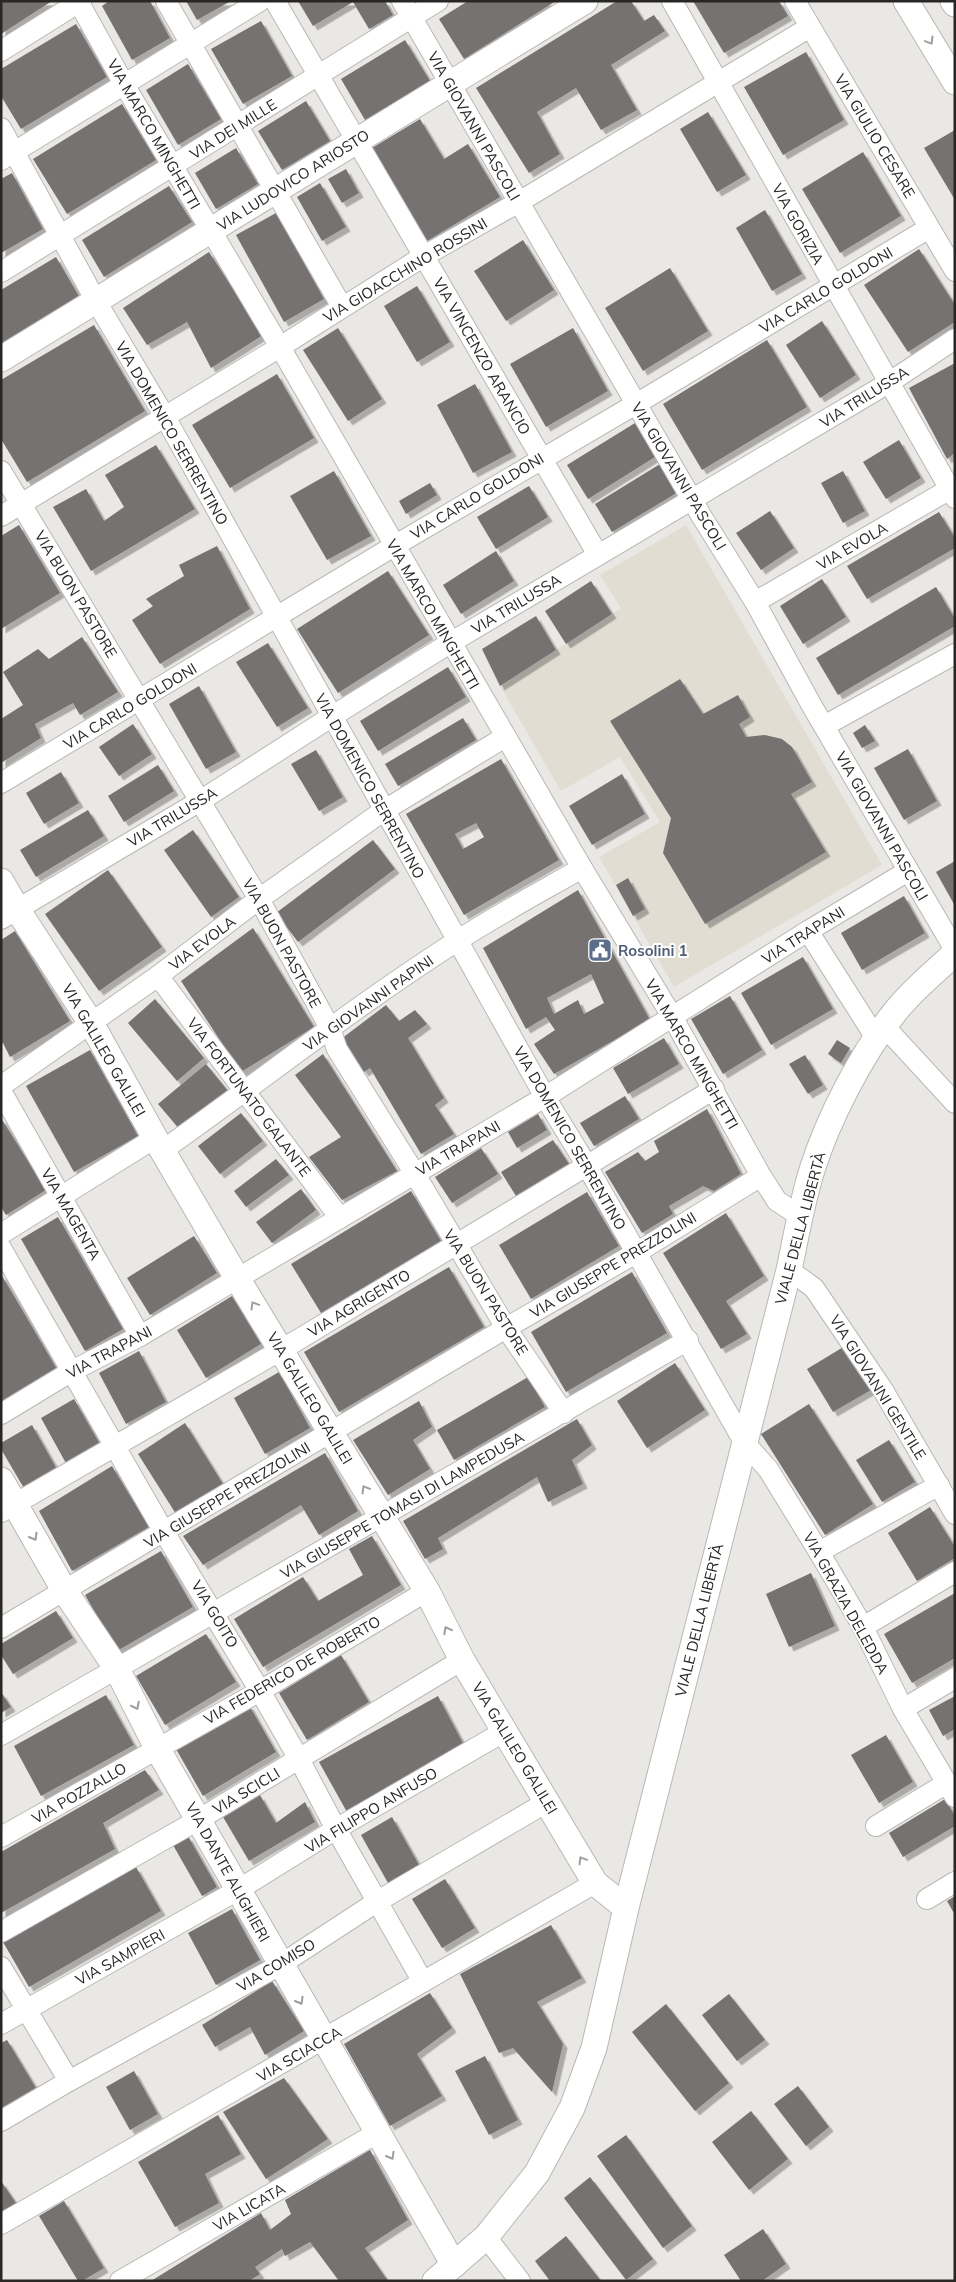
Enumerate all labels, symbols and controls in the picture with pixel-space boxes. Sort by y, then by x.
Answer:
one-way arrow [924,36,934,45]
street label: VIA GIOVANNI PASCOLI [424,48,524,204]
street label: VIA MARCO MINGHETTI [103,56,205,212]
street label: VIA GIULIO CESARE [831,71,920,202]
street label: VIA DEI MILLE [186,95,280,163]
street label: VIA LUDOVICO ARIOSTO [213,125,373,235]
street label: VIA GORIZIA [768,180,828,268]
street label: VIA GIOACCHINO ROSSINI [319,213,491,327]
street label: VIA CARLO GOLDONI [756,243,896,337]
street label: VIA VINCENZO ARANCIO [429,274,535,438]
street label: VIA DOMENICO SERRENTINO [112,338,232,528]
street label: VIA TRILUSSA [816,362,912,432]
street label: VIA GIOVANNI PASCOLI [627,399,731,553]
street label: VIA CARLO GOLDONI [407,449,547,543]
street label: VIA EVOLA [813,518,891,574]
street label: VIA BUON PASTORE [30,527,122,661]
street label: VIA MARCO MINGHETTI [382,536,484,692]
street label: VIA TRILUSSA [468,570,564,638]
street label: VIA CARLO GOLDONI [60,659,200,753]
street label: VIA DOMENICO SERRENTINO [311,690,429,882]
street label: VIA GIOVANNI PASCOLI [832,748,932,904]
street label: VIA TRILUSSA [124,783,220,851]
street label: VIA BUON PASTORE [239,875,326,1011]
street label: VIA TRAPANI [758,902,848,968]
street label: VIA EVOLA [165,912,239,974]
public building icon: Rosolini 1 [587,937,613,963]
place label: Rosolini 1 [618,941,688,960]
street label: VIA GIOVANNI PAPINI [299,951,437,1055]
street label: VIA MARCO MINGHETTI [641,976,743,1132]
street label: VIA GALILEO GALILEI [58,980,150,1120]
street label: VIA FORTUNATO GALANTE [183,1014,315,1180]
street label: VIA DOMENICO SERRENTINO [510,1043,630,1233]
street label: VIA TRAPANI [412,1116,504,1180]
street label: VIALE DELLA LIBERTÀ [770,1150,830,1306]
street label: VIA MAGENTA [37,1165,105,1263]
street label: VIA GIUSEPPE PREZZOLINI [526,1208,700,1322]
street label: VIA BUON PASTORE [440,1225,533,1359]
street label: VIA AGRIGENTO [304,1265,414,1341]
one-way arrow [250,1302,260,1311]
street label: VIA GIOVANNI GENTILE [826,1311,930,1463]
street label: VIA TRAPANI [63,1321,155,1383]
street label: VIA GALILEO GALILEI [263,1329,357,1467]
street label: VIA GIUSEPPE TOMASI DI LAMPEDUSA [277,1427,527,1583]
street label: VIA GIUSEPPE PREZZOLINI [140,1438,314,1552]
one-way arrow [362,1486,372,1495]
street label: VIA GRAZIA DELEDDA [799,1529,893,1677]
one-way arrow [28,1532,38,1541]
street label: VIALE DELLA LIBERTÀ [671,1541,727,1699]
street label: VIA GOITO [187,1577,243,1651]
street label: VIA FEDERICO DE ROBERTO [200,1611,384,1729]
one-way arrow [443,1626,453,1635]
street label: VIA GALILEO GALILEI [468,1679,562,1817]
one-way arrow [130,1701,140,1710]
street label: VIA POZZALLO [28,1758,130,1828]
street label: VIA FILIPPO ANFUSO [301,1763,441,1857]
street label: VIA SCICLI [209,1764,283,1818]
street label: VIA DANTE ALIGHIERI [182,1799,274,1945]
one-way arrow [579,1857,589,1866]
street label: VIA SAMPIERI [72,1925,168,1989]
street label: VIA COMISO [233,1934,319,1996]
one-way arrow [294,1995,304,2004]
street label: VIA SCIACCA [253,2022,345,2086]
one-way arrow [384,2151,394,2160]
street label: VIA LICATA [210,2179,288,2235]

